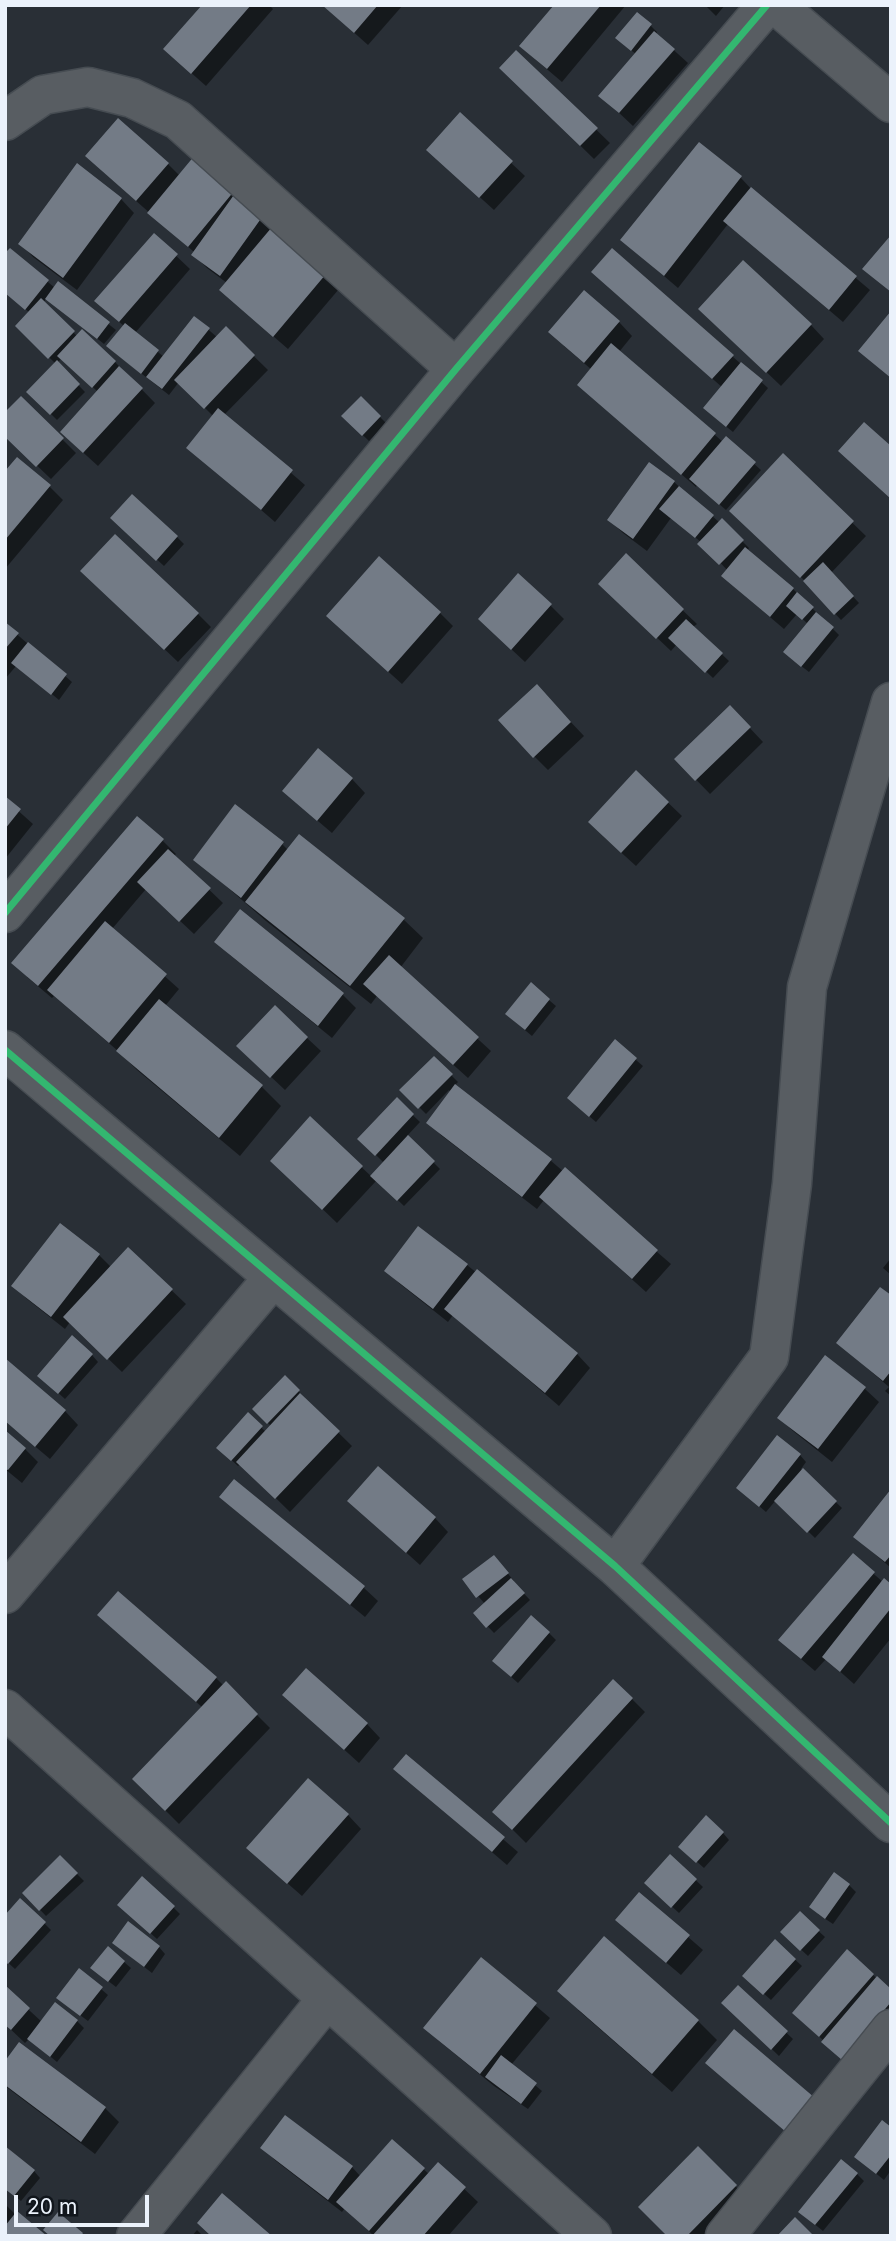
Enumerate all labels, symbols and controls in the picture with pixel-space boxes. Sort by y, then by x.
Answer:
scale bar [18,2182,152,2226]
text: 20 m [27,2194,77,2219]

